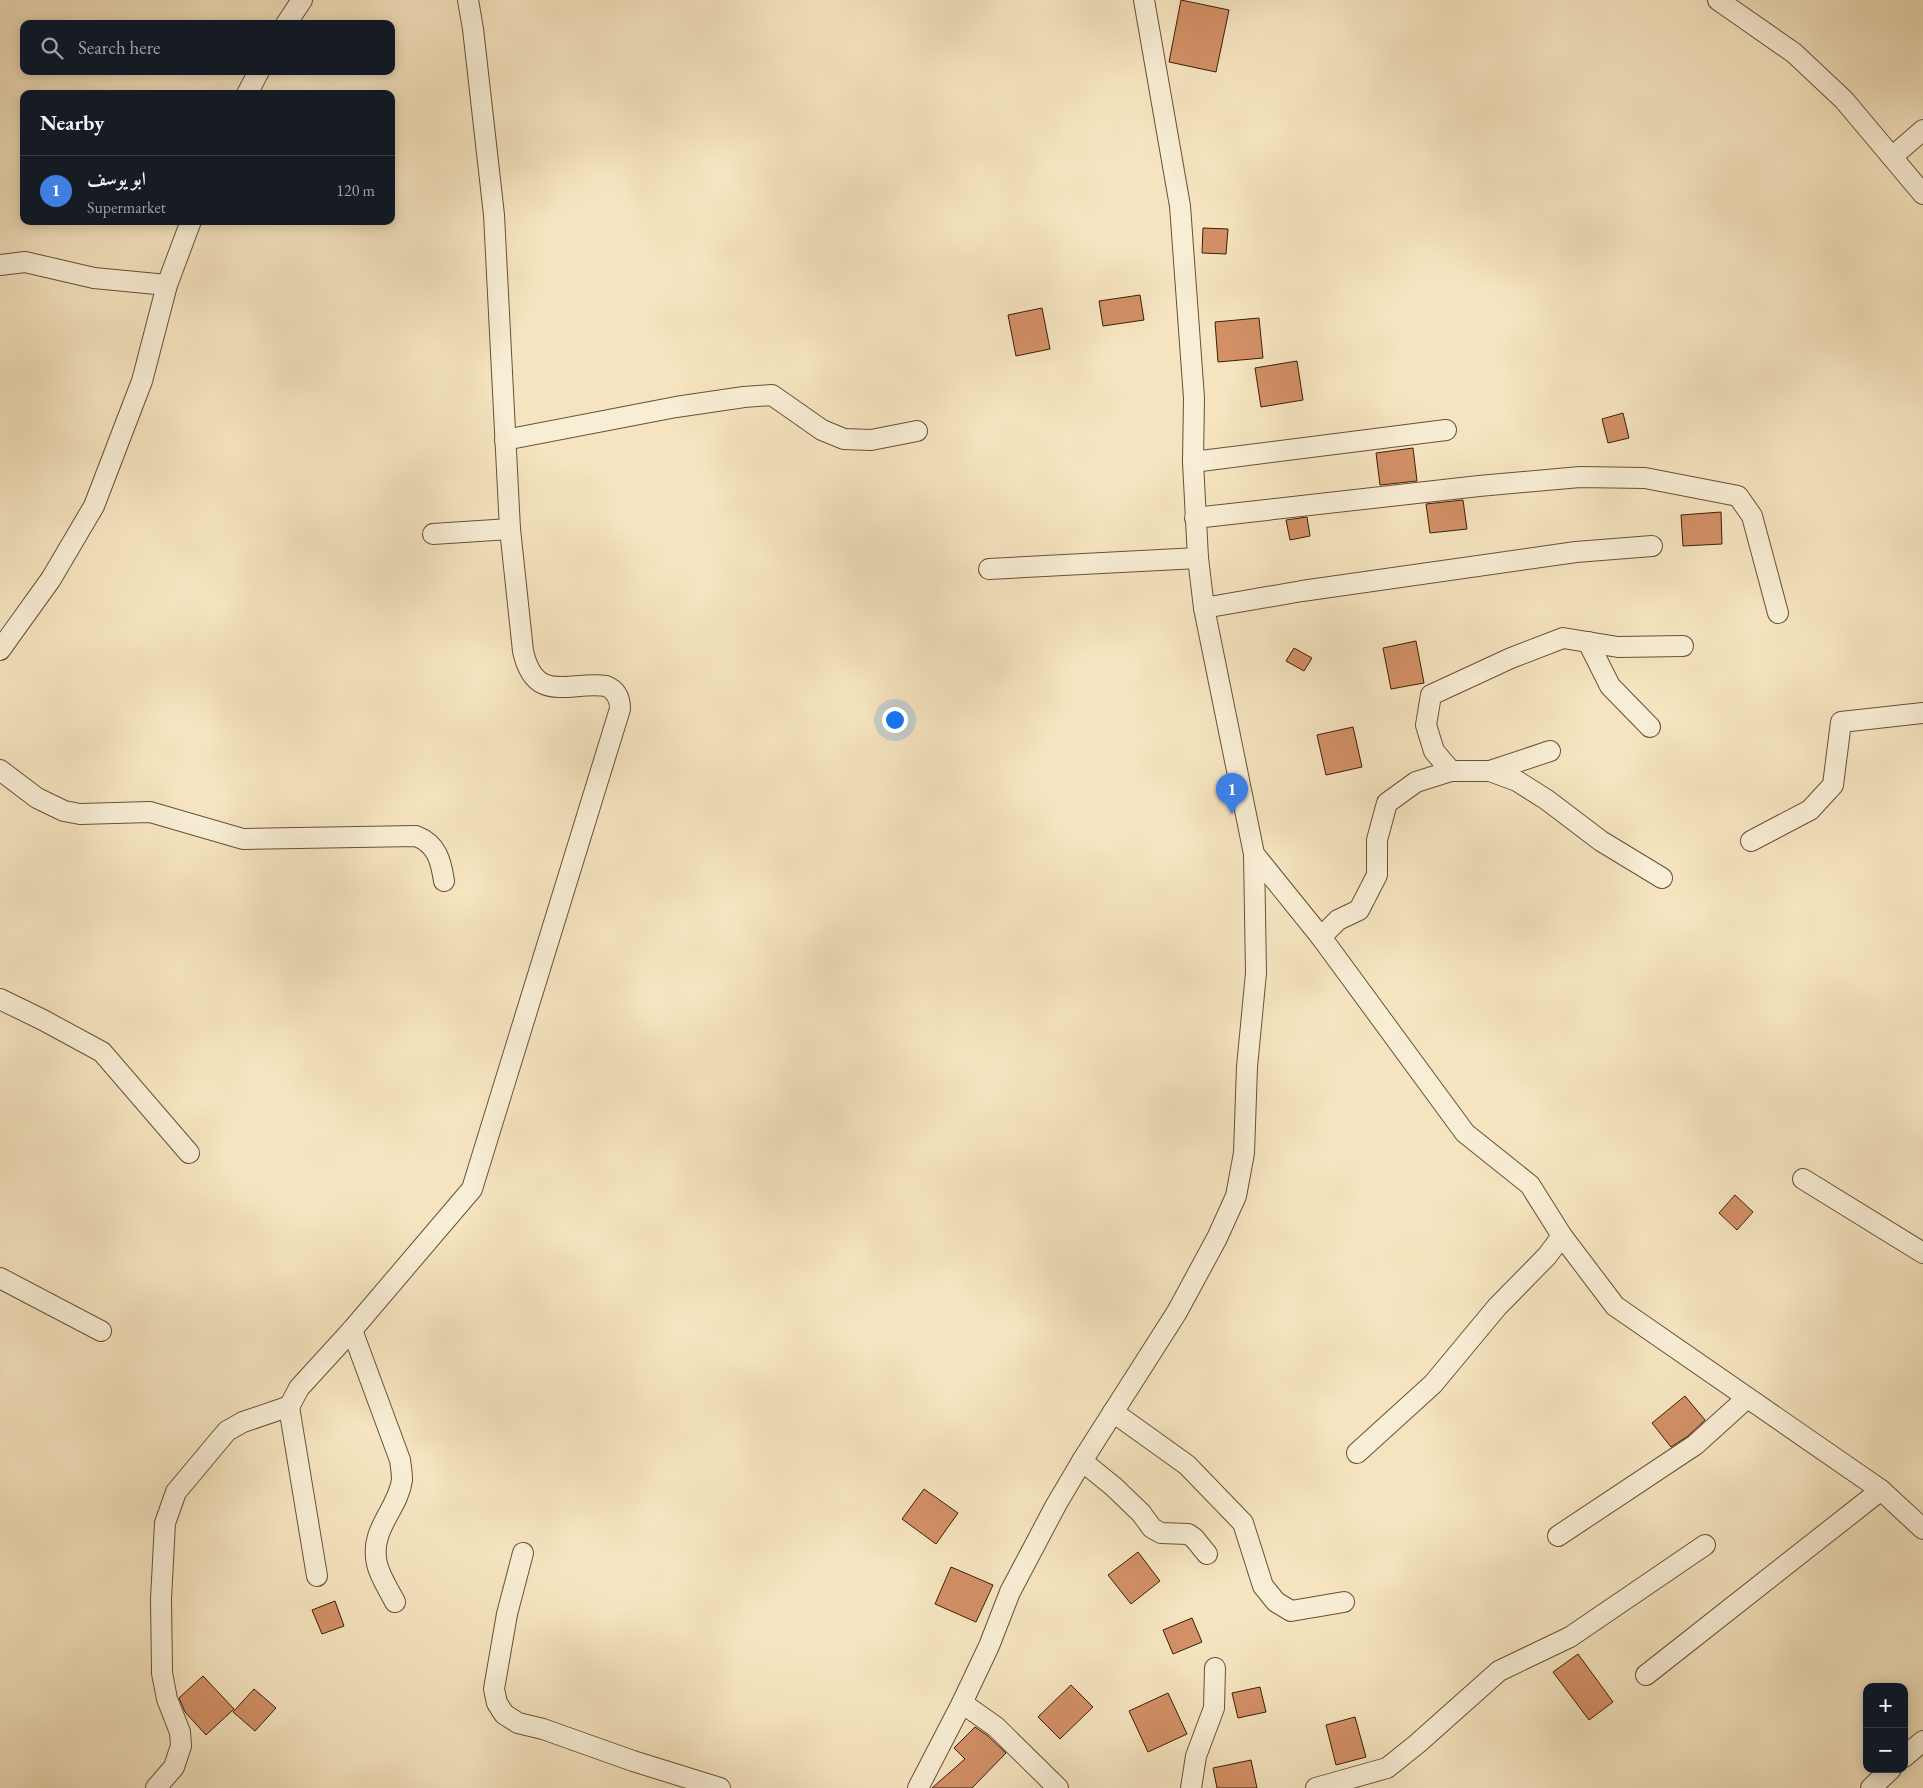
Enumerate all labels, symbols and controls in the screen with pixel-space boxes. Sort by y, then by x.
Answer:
search box [20,20,395,75]
icon: search [38,34,66,62]
text: Search here [78,35,160,60]
text: Nearby [40,109,104,136]
text: ابو يوسف [87,166,146,191]
text: 1 [52,180,60,201]
text: 120 m [336,180,375,201]
text: Supermarket [87,197,166,218]
your location [882,707,908,733]
pin: 1 [1216,773,1248,814]
map controls [1863,1683,1908,1773]
button: + [1863,1683,1908,1728]
button: − [1863,1728,1908,1773]

